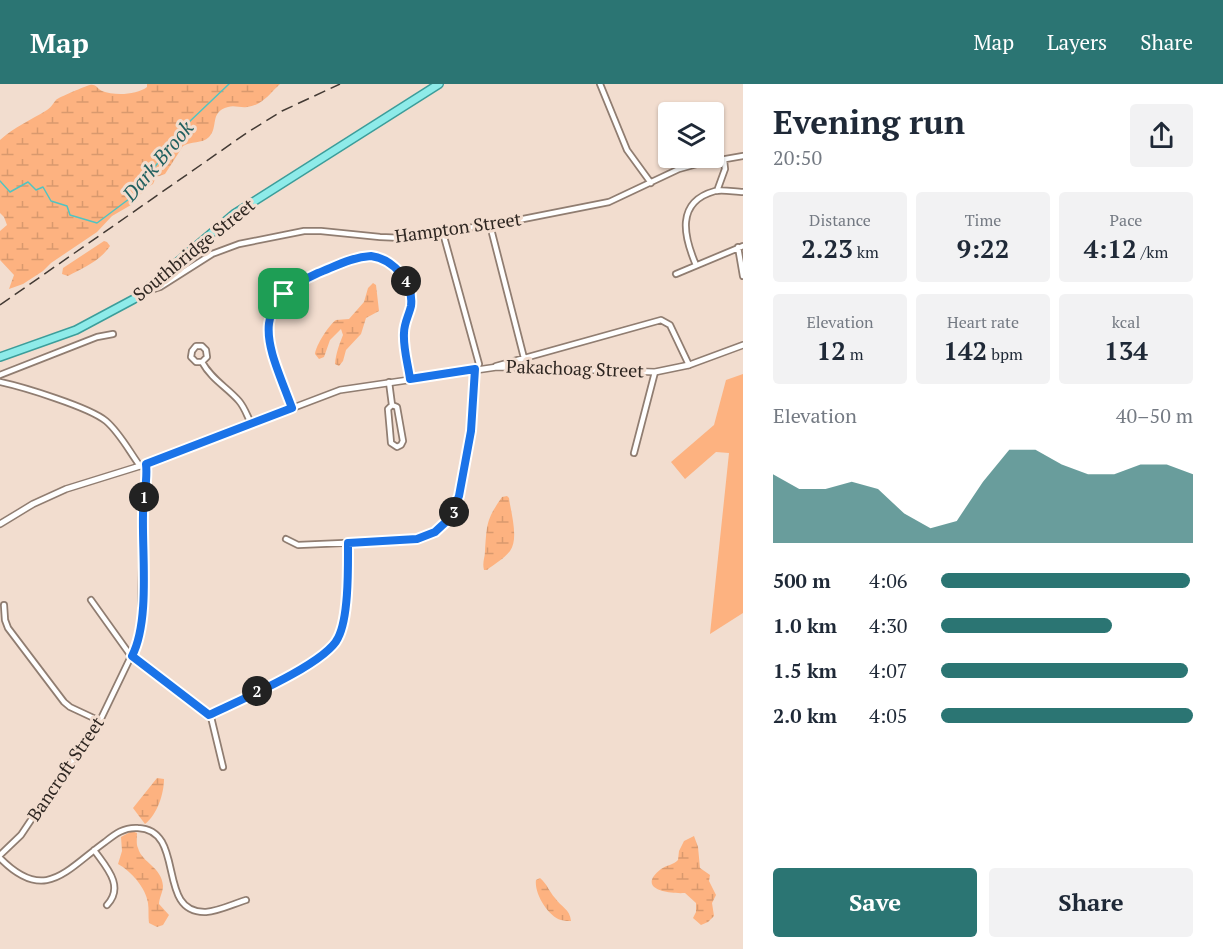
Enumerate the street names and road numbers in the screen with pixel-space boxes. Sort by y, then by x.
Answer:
street label: Southbridge Street [127,192,260,306]
street label: Hampton Street [393,206,523,248]
street label: Pakachoag Street [506,354,645,382]
street label: Bancroft Street [21,711,109,825]

